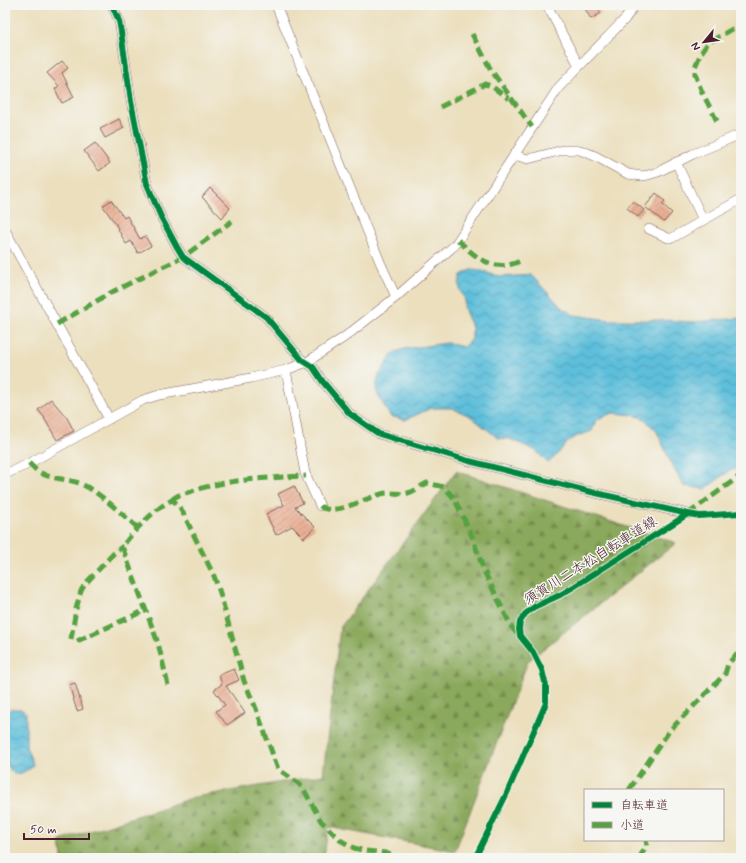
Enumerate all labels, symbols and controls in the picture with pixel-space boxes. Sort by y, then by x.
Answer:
north arrow [684,22,724,62]
text: N [688,40,704,53]
street label: 須賀川二本松自転車道線 [520,512,661,609]
legend [584,789,724,841]
text: 自転車道 [620,798,668,814]
scale bar [24,815,89,841]
text: 小道 [620,818,644,834]
text: 50 m [30,822,57,838]

